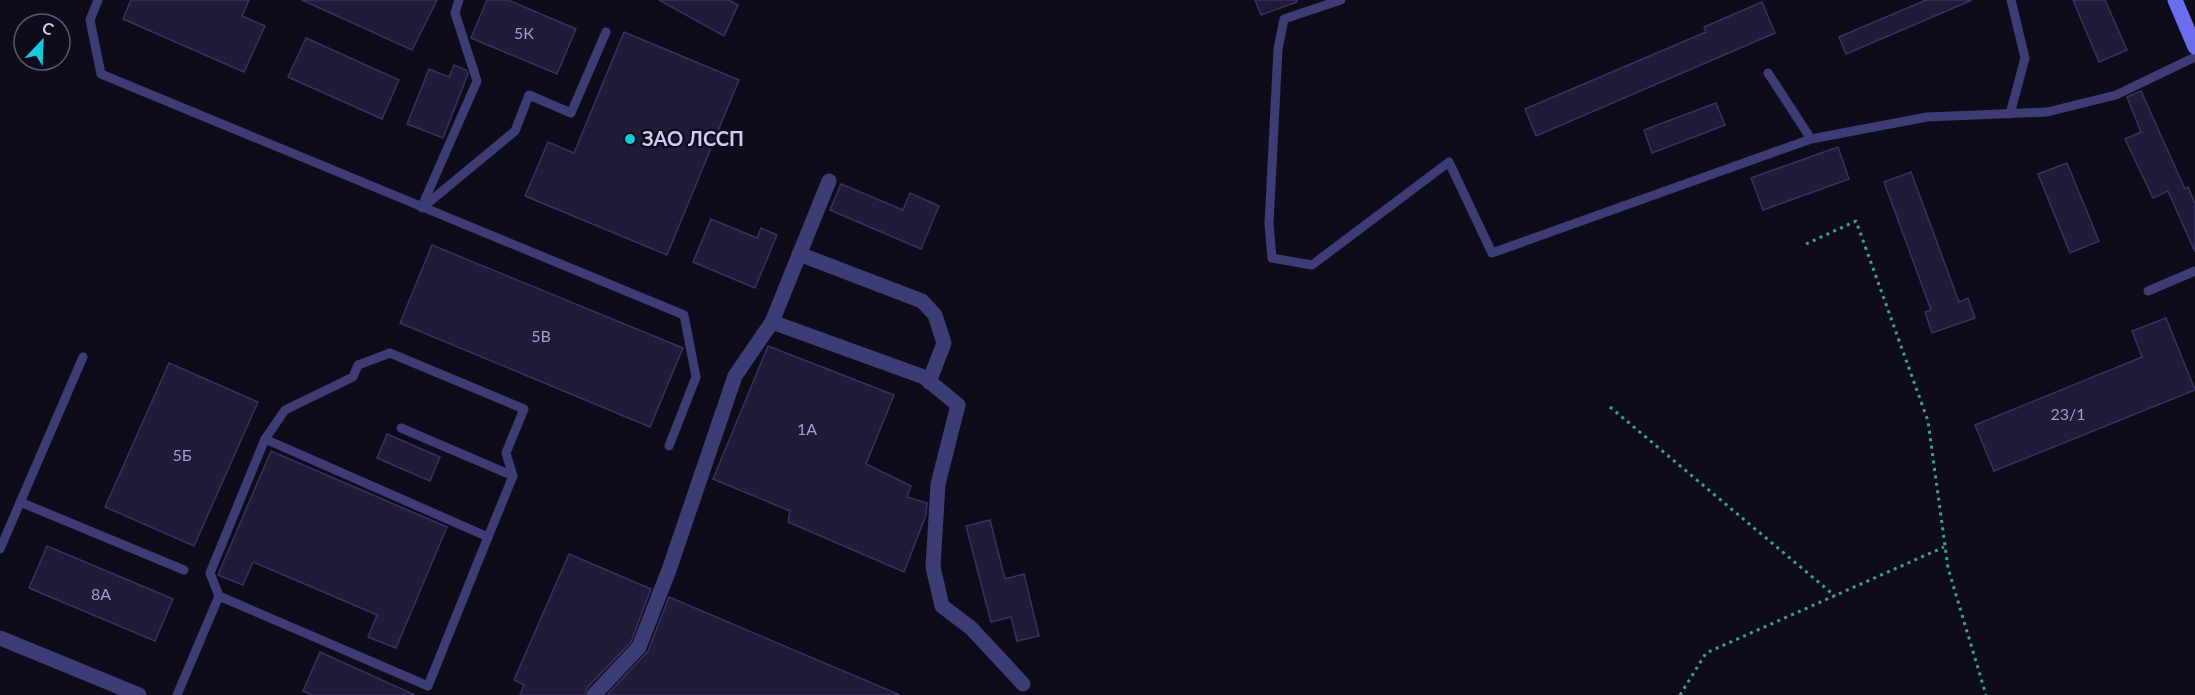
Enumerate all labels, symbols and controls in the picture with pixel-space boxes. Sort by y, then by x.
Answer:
north arrow [12,12,72,72]
text: С [39,17,57,39]
house number: 5К [514,23,534,42]
place label: ЗАО ЛССП [642,126,744,150]
marker: ЗАО ЛССП [623,132,637,146]
house number: 5В [531,326,551,345]
house number: 23/1 [2050,404,2086,423]
house number: 1А [797,419,817,438]
house number: 5Б [172,445,192,464]
house number: 8А [91,584,111,603]

